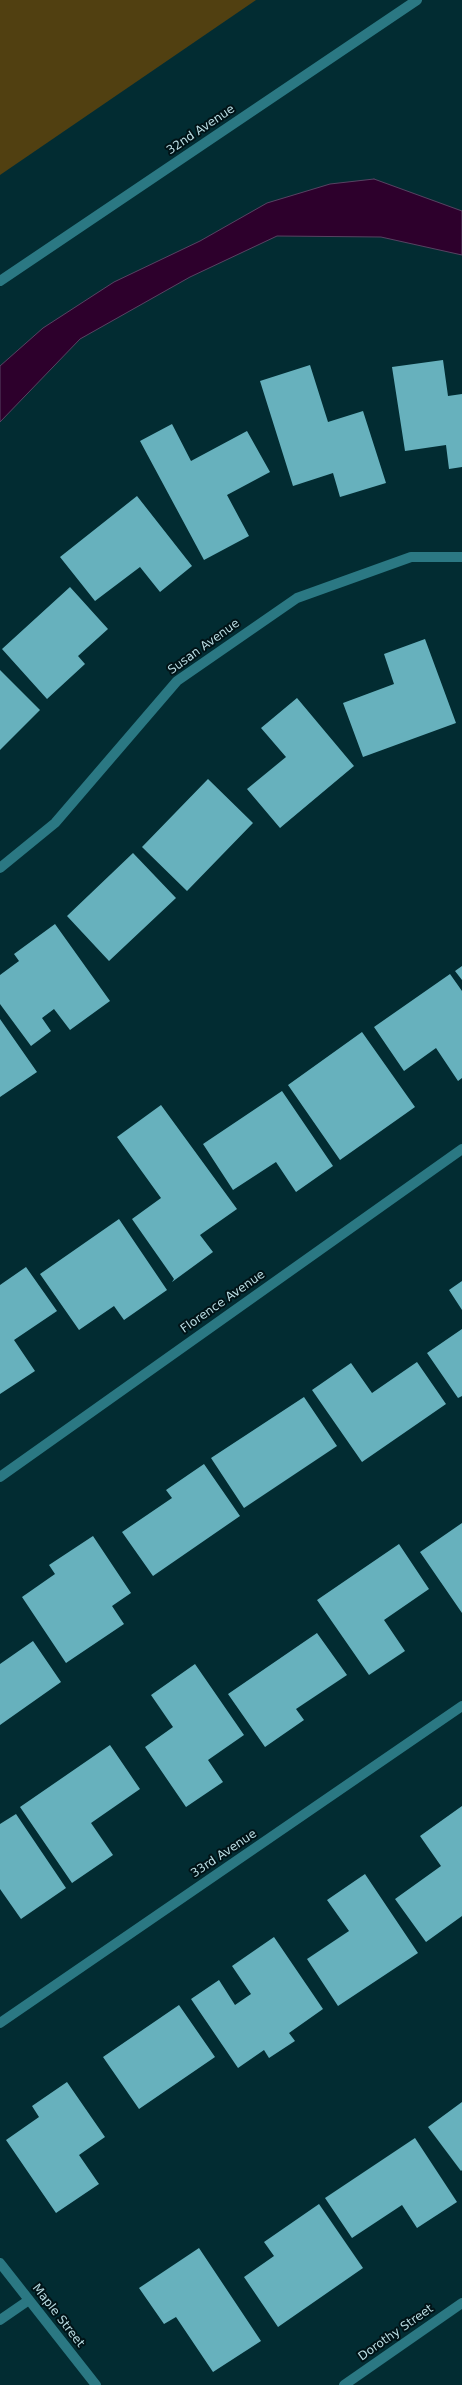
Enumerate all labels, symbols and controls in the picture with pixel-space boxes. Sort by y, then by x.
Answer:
street label: 32nd Avenue [164,102,238,158]
street label: Susan Avenue [165,616,243,678]
street label: Florence Avenue [178,1268,268,1336]
street label: 33rd Avenue [188,1827,260,1881]
street label: Maple Street [29,2281,87,2351]
street label: Dorothy Street [356,2302,436,2364]

